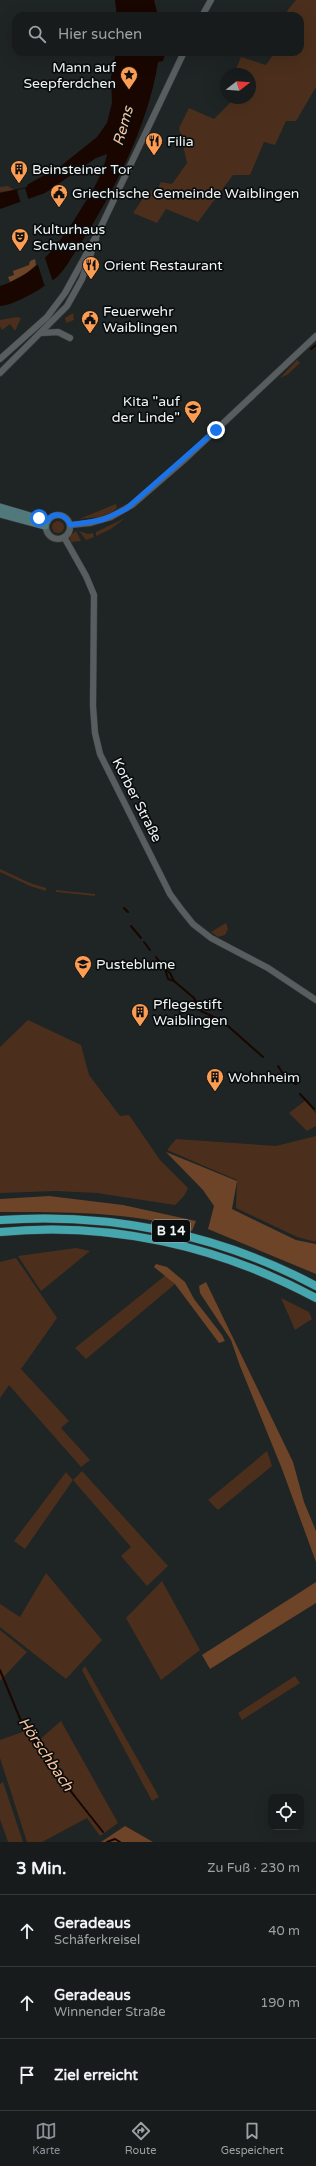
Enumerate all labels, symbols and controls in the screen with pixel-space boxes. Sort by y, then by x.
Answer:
search box [12,12,304,56]
icon: search [26,23,48,45]
text: Hier suchen [58,25,142,43]
place label: Mann auf Seepferdchen [23,59,117,92]
place icon: Mann auf Seepferdchen [119,65,139,90]
north arrow [220,68,256,104]
water label: Rems [109,102,138,148]
restaurant icon: Filia [144,131,164,156]
place label: Filia [167,133,194,150]
building icon: Beinsteiner Tor [9,159,29,184]
place label: Beinsteiner Tor [32,161,132,178]
public building icon: Griechische Gemeinde Waiblingen [49,183,69,208]
place label: Griechische Gemeinde Waiblingen [72,185,299,202]
place label: Kulturhaus Schwanen [33,221,105,254]
theatre icon: Kulturhaus Schwanen [10,227,30,252]
restaurant icon: Orient Restaurant [81,255,101,280]
place label: Orient Restaurant [104,257,223,274]
place label: Feuerwehr Waiblingen [103,303,178,336]
public building icon: Feuerwehr Waiblingen [80,309,100,334]
place label: Kita "auf der Linde" [112,393,181,426]
school or university icon: Kita "auf der Linde" [183,399,203,424]
route end [207,421,225,439]
route start [30,509,48,527]
street label: Korber Straße [108,755,166,845]
school or university icon: Pusteblume [73,954,93,979]
place label: Pusteblume [96,956,175,973]
place label: Pflegestift Waiblingen [153,996,228,1029]
building icon: Pflegestift Waiblingen [130,1002,150,1027]
building icon: Wohnheim [205,1067,225,1092]
place label: Wohnheim [228,1069,300,1086]
road number: B 14 [152,1220,190,1242]
water label: Hörschbach [15,1714,78,1795]
map controls [268,1794,304,1830]
button: locate [268,1794,304,1830]
text: 3 Min. [16,1858,66,1879]
text: Zu Fuß · 230 m [207,1860,300,1876]
text: Geradeaus [54,1914,131,1932]
icon: ahead [16,1920,38,1942]
text: 40 m [268,1923,300,1939]
text: Schäferkreisel [54,1932,140,1948]
text: Geradeaus [54,1986,131,2004]
icon: ahead [16,1992,38,2014]
text: 190 m [260,1995,300,2011]
text: Winnender Straße [54,2004,166,2020]
icon: arrive [16,2064,38,2086]
text: Ziel erreicht [54,2066,138,2084]
tab: Karte [32,2120,60,2157]
tab: Route [125,2120,156,2157]
tab: Gespeichert [221,2120,284,2157]

